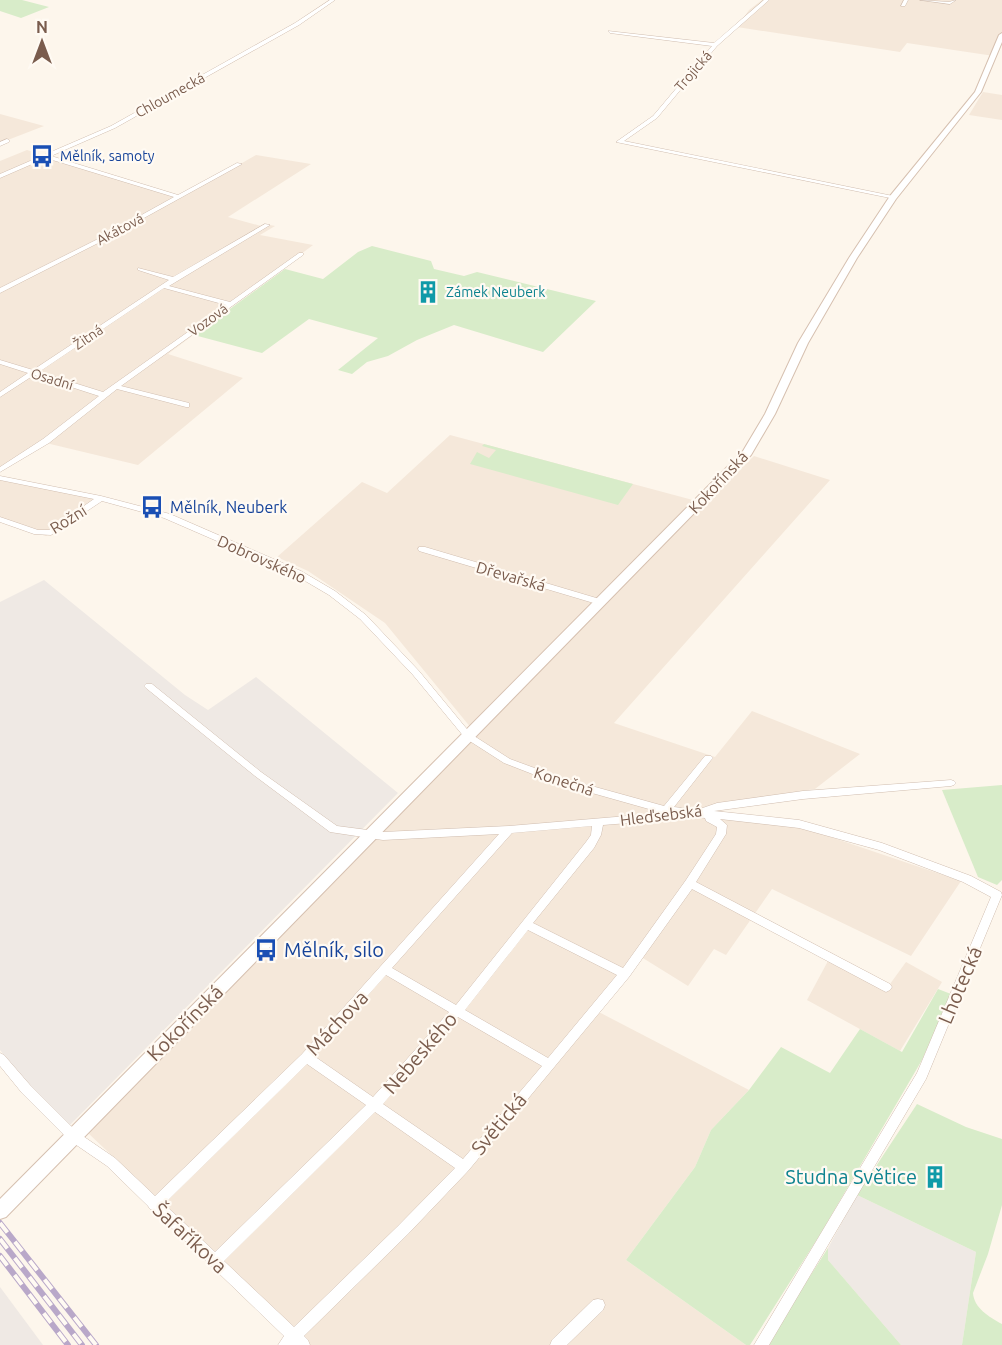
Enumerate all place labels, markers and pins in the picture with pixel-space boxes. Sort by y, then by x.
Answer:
bus stop icon: Mělník, samoty [29,143,55,169]
place label: Mělník, samoty [60,148,155,164]
building icon: Zámek Neuberk [415,279,441,305]
place label: Zámek Neuberk [446,284,545,300]
bus stop icon: Mělník, Neuberk [139,494,165,520]
place label: Mělník, Neuberk [170,498,287,516]
bus stop icon: Mělník, silo [253,937,279,963]
place label: Mělník, silo [284,938,384,961]
building icon: Studna Světice [922,1164,948,1190]
place label: Studna Světice [785,1165,917,1188]

